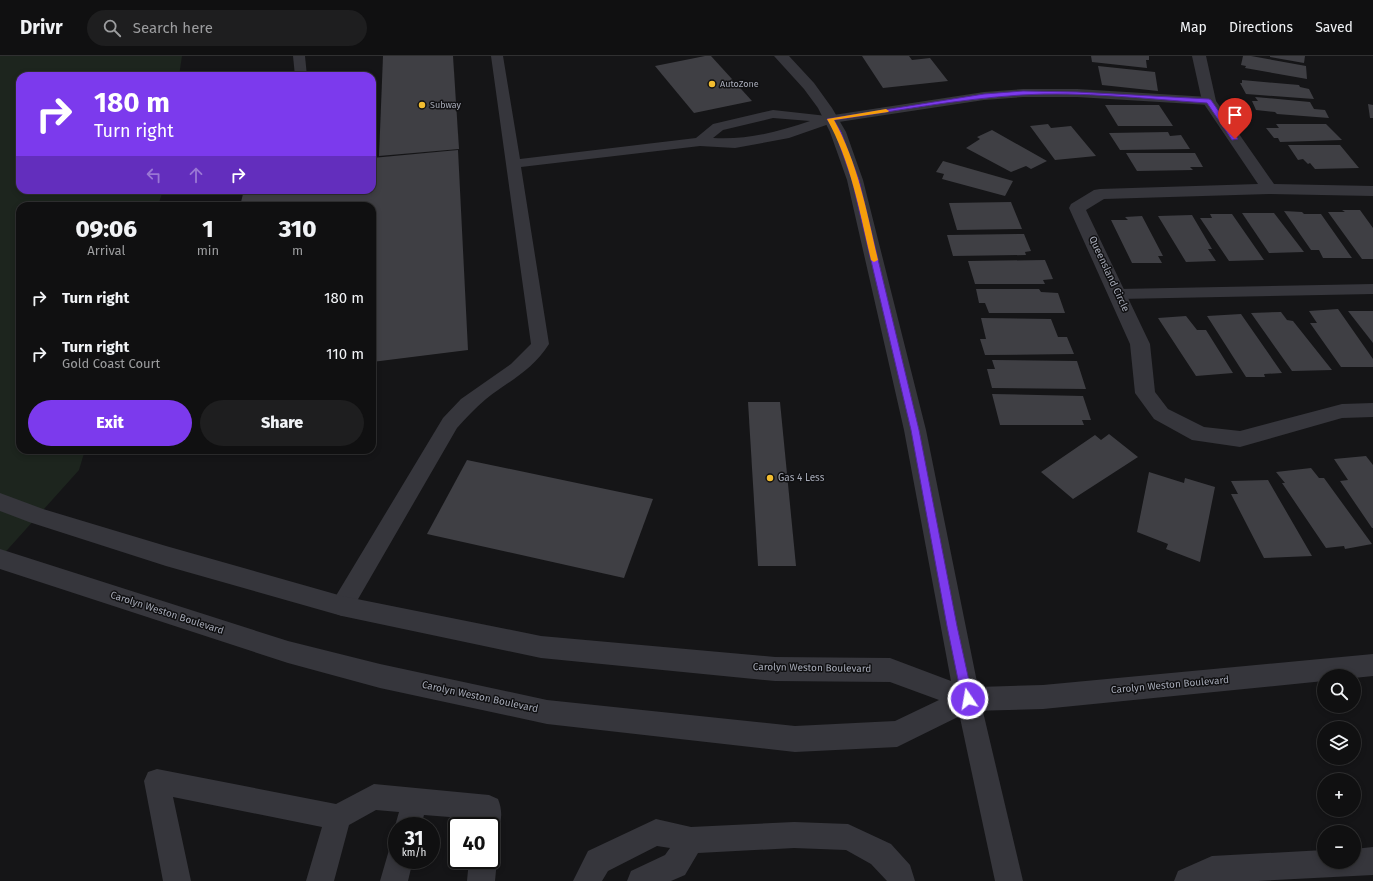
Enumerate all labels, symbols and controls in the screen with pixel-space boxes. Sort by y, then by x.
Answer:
search box [87,10,367,46]
text: Drivr [20,16,63,39]
icon: search [101,17,123,39]
text: Search here [133,19,213,37]
text: Map [1180,19,1207,36]
text: Directions [1229,19,1293,36]
text: Saved [1315,19,1353,36]
marker: AutoZone [707,79,717,89]
place label: AutoZone [720,79,759,89]
text: 180 m [94,86,170,119]
icon: right [28,88,80,140]
pin [1218,98,1252,139]
marker: Subway [417,100,427,110]
place label: Subway [430,100,462,110]
icon: arrive [1224,104,1246,126]
text: Turn right [94,120,174,142]
icon: left [143,164,165,186]
icon: ahead [185,164,207,186]
icon: right [227,164,249,186]
text: 09:06 [76,215,137,243]
text: 1 [202,215,214,243]
text: 310 [279,215,316,243]
street label: Queensland Circle [1086,234,1132,314]
text: Arrival [87,243,125,258]
text: min [197,243,219,258]
text: m [292,243,303,258]
icon: right [28,287,50,309]
text: Turn right [62,289,129,307]
text: 180 m [324,289,364,307]
text: Turn right [62,338,129,356]
icon: right [28,343,50,365]
text: 110 m [326,345,364,363]
text: Gold Coast Court [62,356,160,371]
button: Exit [28,400,192,446]
button: Share [200,400,364,446]
place label: Gas 4 Less [778,472,825,484]
marker: Gas 4 Less [765,473,775,483]
street label: Carolyn Weston Boulevard [109,589,225,637]
street label: Carolyn Weston Boulevard [753,661,871,675]
map controls [1317,669,1361,869]
button: search [1317,669,1361,713]
street label: Carolyn Weston Boulevard [1110,674,1230,696]
position arrow [947,678,989,720]
street label: Carolyn Weston Boulevard [421,679,539,715]
button: layers [1317,721,1361,765]
button: + [1317,773,1361,817]
speed limit sign: 40 [448,817,500,869]
button: − [1317,825,1361,869]
text: 31 [404,826,424,850]
text: km/h [402,847,426,859]

